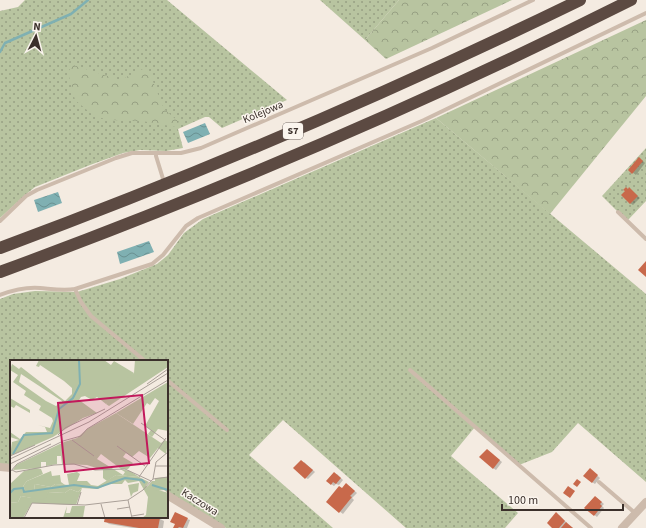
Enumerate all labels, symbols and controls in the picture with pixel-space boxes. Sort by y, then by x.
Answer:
north arrow [16,16,56,56]
text: N [33,19,41,34]
street label: Kolejowa [241,97,285,127]
road number: S7 [283,123,303,139]
inset map [10,360,168,518]
street label: Kaczowa [179,485,221,519]
scale bar [502,486,623,512]
text: 100 m [508,492,538,509]

